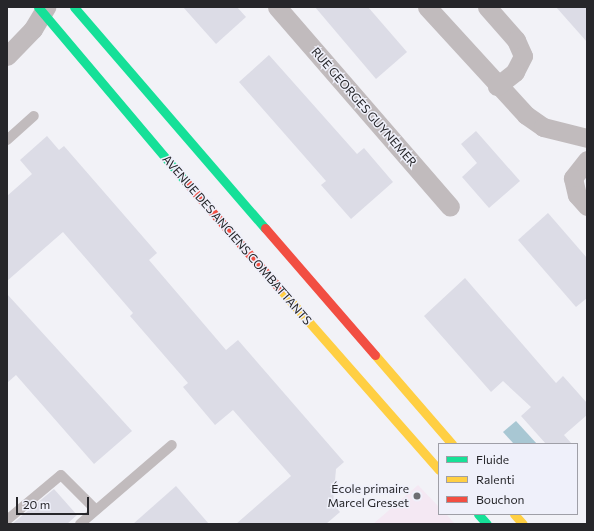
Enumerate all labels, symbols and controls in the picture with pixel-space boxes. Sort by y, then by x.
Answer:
street label: RUE GEORGES GUYNEMER [308,45,420,169]
street label: AVENUE DES ANCIENS COMBATTANTS [159,152,315,328]
legend [438,443,578,515]
text: Fluide [476,452,509,466]
text: Ralenti [476,472,515,486]
place label: École primaire Marcel Gresset [327,482,409,510]
scale bar [18,489,91,515]
marker: École primaire Marcel Gresset [412,491,422,501]
text: Bouchon [476,492,524,506]
text: 20 m [23,497,50,511]

